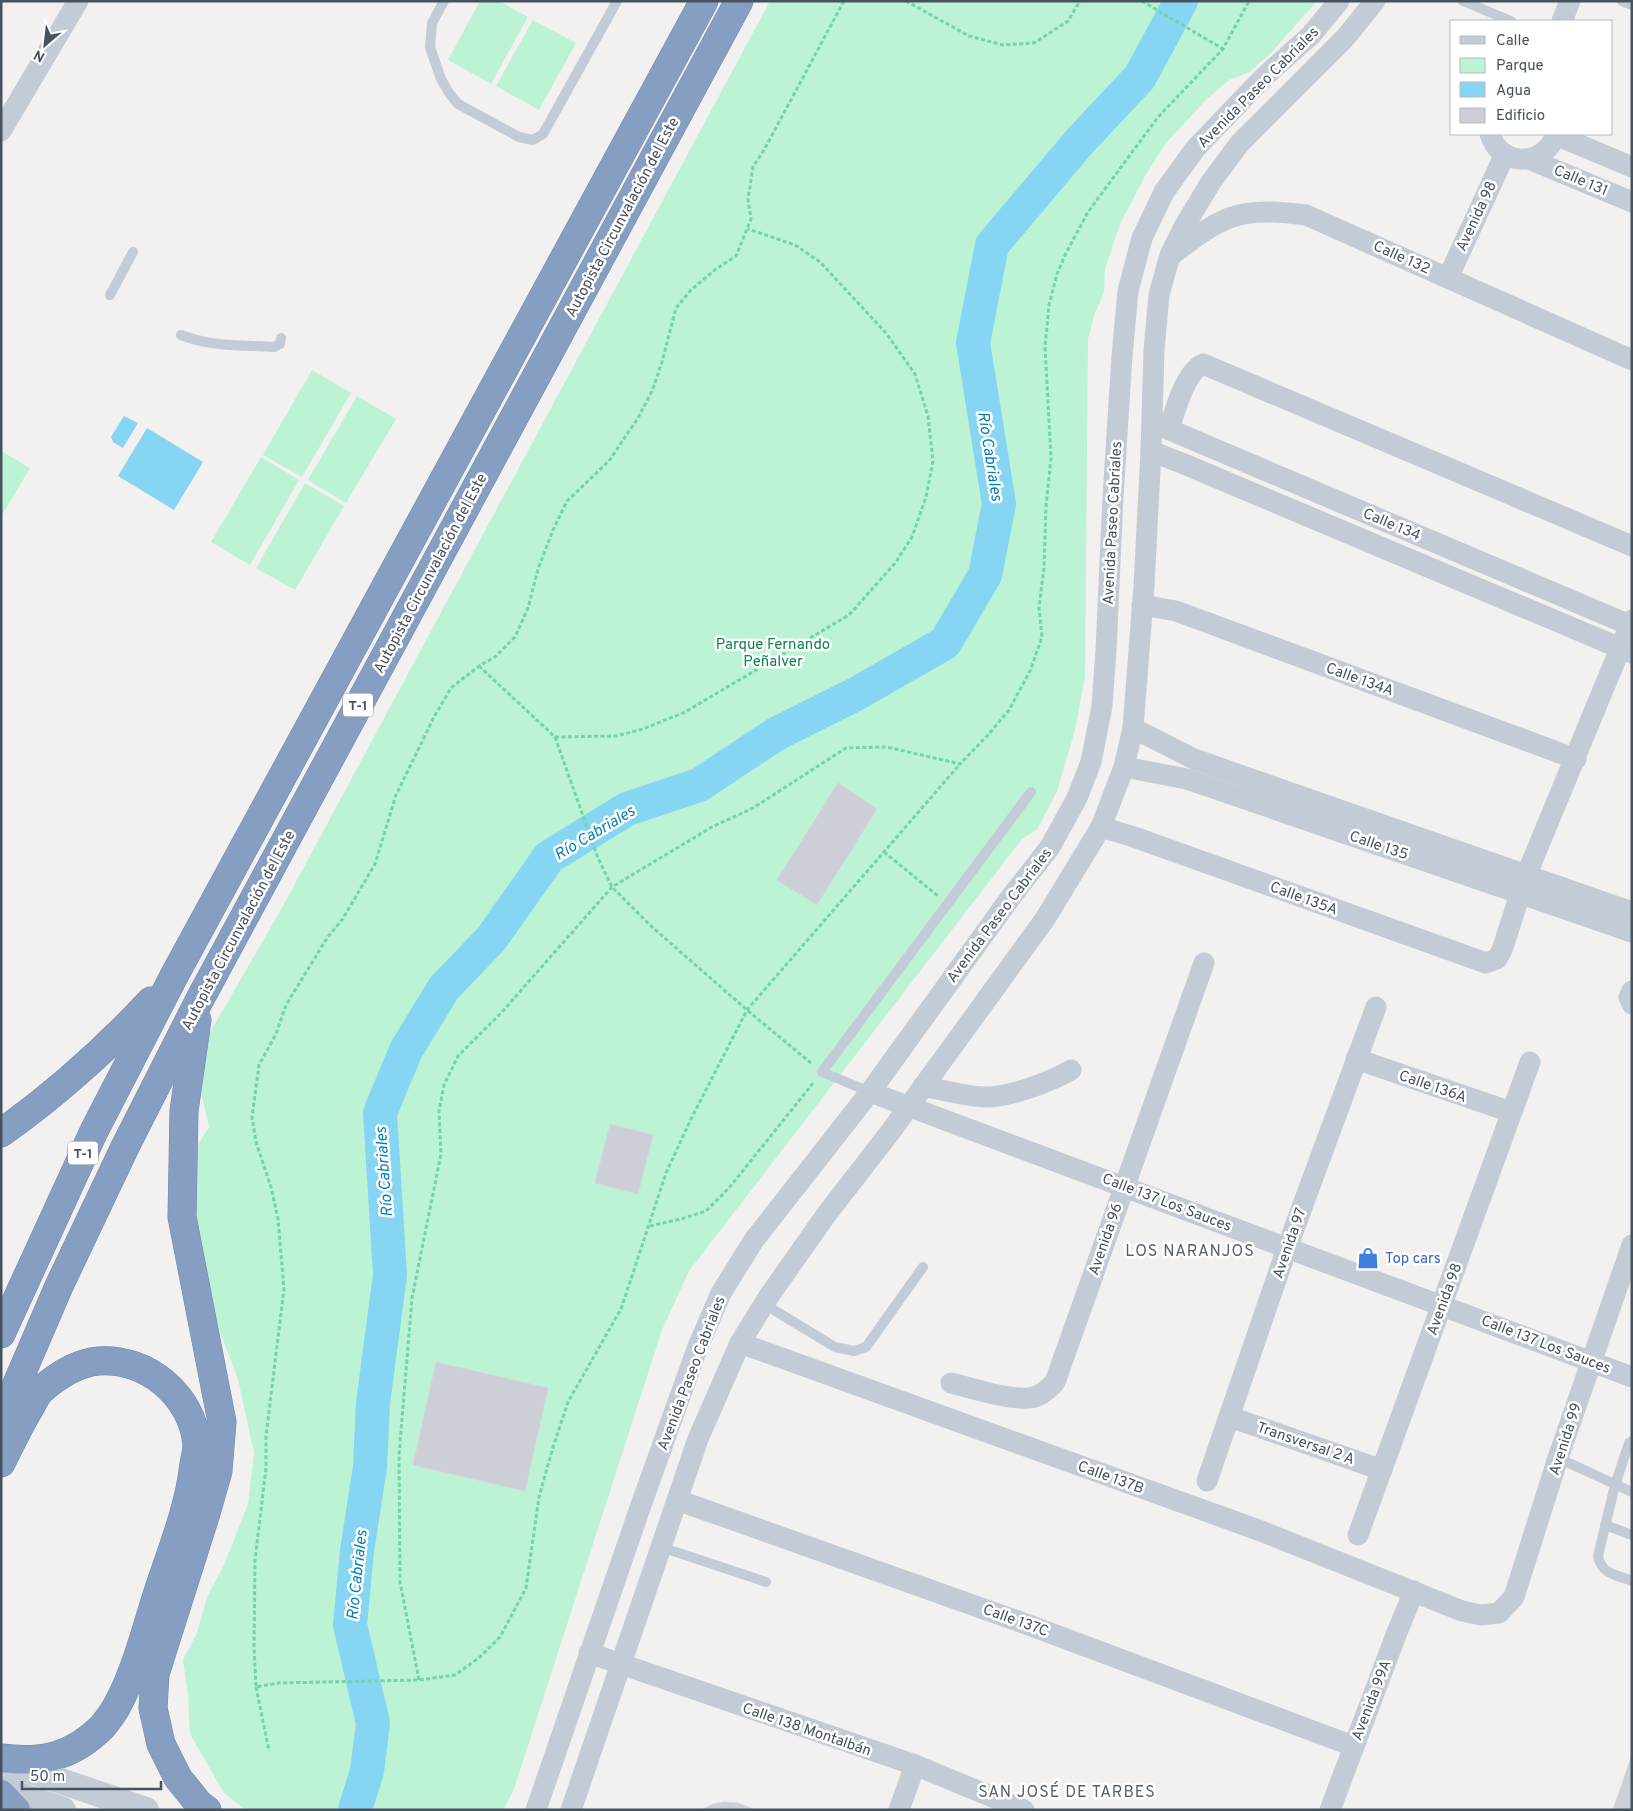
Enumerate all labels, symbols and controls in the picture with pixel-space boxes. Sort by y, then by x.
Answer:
north arrow [20,20,70,70]
legend [1450,20,1613,135]
street label: Avenida Paseo Cabriales [1194,23,1324,153]
text: Calle [1496,32,1530,51]
text: N [31,45,48,65]
text: Parque [1496,57,1544,76]
text: Agua [1496,82,1531,101]
text: Edificio [1496,107,1545,126]
street label: Autopista Circunvalación del Este [562,114,684,321]
street label: Calle 131 [1550,161,1610,201]
street label: Avenida 98 [1453,178,1502,255]
street label: Calle 132 [1370,237,1433,279]
water label: Río Cabriales [972,410,1006,503]
street label: Avenida Paseo Cabriales [1100,441,1127,605]
street label: Autopista Circunvalación del Este [370,470,492,677]
street label: Calle 134 [1360,505,1423,546]
park label: Parque Fernando Peñalver [716,636,830,672]
street label: Calle 134A [1323,659,1396,701]
road number: T-1 [343,694,373,716]
water label: Río Cabriales [551,801,640,866]
street label: Autopista Circunvalación del Este [178,827,300,1034]
street label: Calle 135 [1347,828,1410,865]
street label: Avenida Paseo Cabriales [943,845,1057,987]
street label: Calle 135A [1267,878,1340,920]
street label: Calle 136A [1396,1067,1469,1108]
water label: Río Cabriales [372,1125,398,1218]
road number: T-1 [68,1142,98,1164]
street label: Calle 137 Los Sauces [1099,1170,1234,1237]
street label: Avenida 96 [1085,1201,1128,1278]
street label: Avenida 97 [1269,1205,1311,1281]
district label: LOS NARANJOS [1125,1242,1255,1262]
shop icon: Top cars [1355,1245,1381,1271]
place label: Top cars [1385,1250,1441,1269]
street label: Avenida 98 [1424,1261,1467,1338]
street label: Avenida Paseo Cabriales [654,1294,731,1453]
street label: Calle 137 Los Sauces [1478,1312,1613,1379]
street label: Avenida 99 [1546,1401,1587,1478]
street label: Transversal 2 A [1254,1419,1357,1470]
street label: Calle 137B [1075,1458,1146,1499]
water label: Río Cabriales [343,1528,373,1621]
street label: Calle 137C [980,1601,1051,1642]
street label: Avenida 99A [1348,1658,1396,1744]
street label: Calle 138 Montalbán [740,1699,873,1761]
scale bar [22,1758,161,1790]
text: 50 m [30,1768,65,1787]
district label: SAN JOSÉ DE TARBES [978,1781,1156,1803]

